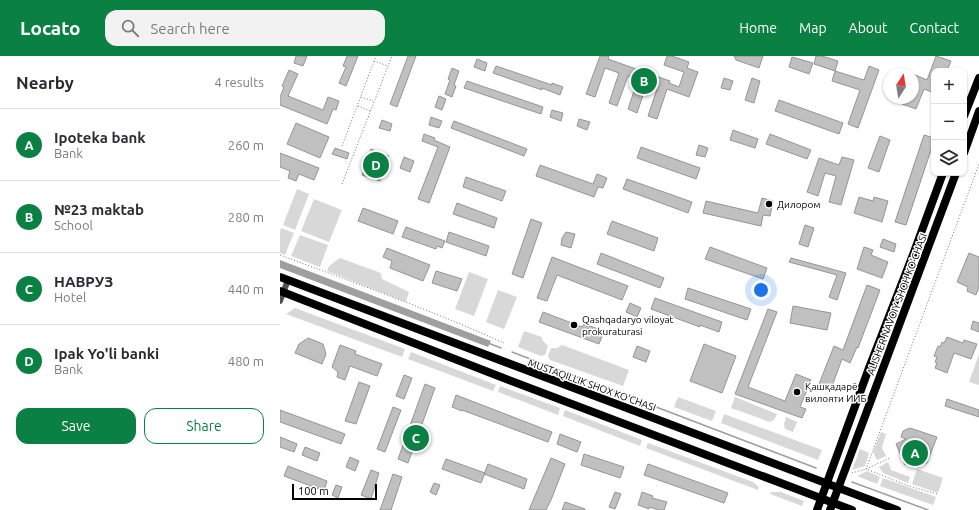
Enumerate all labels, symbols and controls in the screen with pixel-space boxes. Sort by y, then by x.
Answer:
search box [105,10,385,46]
text: Locato [20,17,81,39]
icon: search [119,17,141,39]
text: Search here [151,20,230,37]
text: Home [739,20,777,36]
text: Map [799,20,827,36]
text: About [849,20,888,36]
text: Contact [910,20,959,36]
pin: B [631,66,657,96]
north arrow [883,68,919,104]
map controls [931,68,967,176]
button: + [931,68,967,104]
text: Nearby [16,73,74,92]
text: 4 results [214,75,264,89]
button: − [931,104,967,140]
text: Ipoteka bank [54,129,146,146]
text: A [24,138,34,152]
text: 260 m [228,138,264,152]
button: layers [931,140,967,176]
text: Bank [54,146,83,160]
pin: D [363,150,389,180]
marker: Дилором [764,199,774,209]
place label: Дилором [777,199,821,210]
text: №23 maktab [54,201,144,218]
text: B [25,210,33,224]
text: 280 m [228,210,264,224]
text: School [54,218,93,232]
street label: ALISHER NAVOIY SHOH KO'CHASI [865,232,929,376]
text: НАВРУЗ [54,273,113,290]
your location [751,280,771,300]
text: C [25,282,33,296]
text: 440 m [228,282,264,296]
text: Hotel [54,290,86,304]
place label: Qashqadaryo viloyat prokuraturasi [582,314,674,337]
marker: Qashqadaryo viloyat prokuraturasi [569,320,579,330]
text: Ipak Yo'li banki [54,345,159,362]
text: D [24,354,34,368]
text: 480 m [228,354,264,368]
street label: MUSTAQILLIK SHOX KO'CHASI [527,357,657,413]
text: Bank [54,362,83,376]
place label: Қашқадарё вилояти ИИБ [805,381,867,404]
marker: Қашқадарё вилояти ИИБ [792,387,802,397]
button: Save [16,408,136,444]
button: Share [144,408,264,444]
pin: C [403,423,429,453]
pin: A [902,438,928,468]
scale bar [292,482,377,501]
text: 100 m [298,485,329,497]

